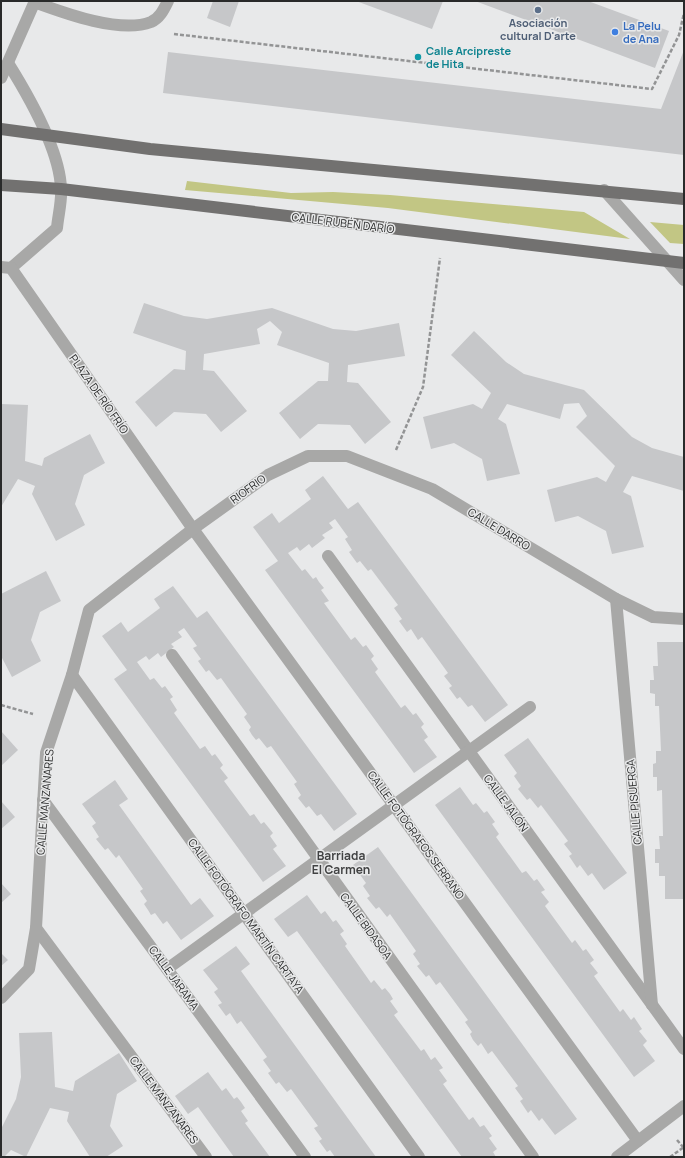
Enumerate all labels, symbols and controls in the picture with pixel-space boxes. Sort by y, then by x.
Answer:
marker: Asociación cultural D'arte [533,5,543,15]
place label: Asociación cultural D'arte [500,15,576,43]
place label: La Pelu de Ana [623,18,661,46]
marker: La Pelu de Ana [610,27,620,37]
place label: Calle Arcipreste de Hita [426,43,511,71]
marker: Calle Arcipreste de Hita [413,52,423,62]
street label: CALLE RUBÉN DARÍO [291,209,395,236]
street label: PLAZA DE RÍO FRÍO [66,351,132,436]
street label: RIOFRIO [227,471,269,507]
street label: CALLE DARRO [465,504,533,553]
street label: CALLE MANZANARES [32,748,57,855]
street label: CALLE PISUERGA [622,759,645,845]
street label: CALLE FOTÓGRAFOS SERRANO [365,767,468,902]
street label: CALLE JALÓN [481,771,532,834]
street label: CALLE FOTÓGRAFO MARTÍN CARTAYA [185,835,308,996]
district label: Barriada El Carmen [312,847,370,878]
street label: CALLE BIDASOA [337,889,396,962]
street label: CALLE JARAMA [146,942,203,1013]
street label: CALLE MANZANARES [127,1053,202,1147]

